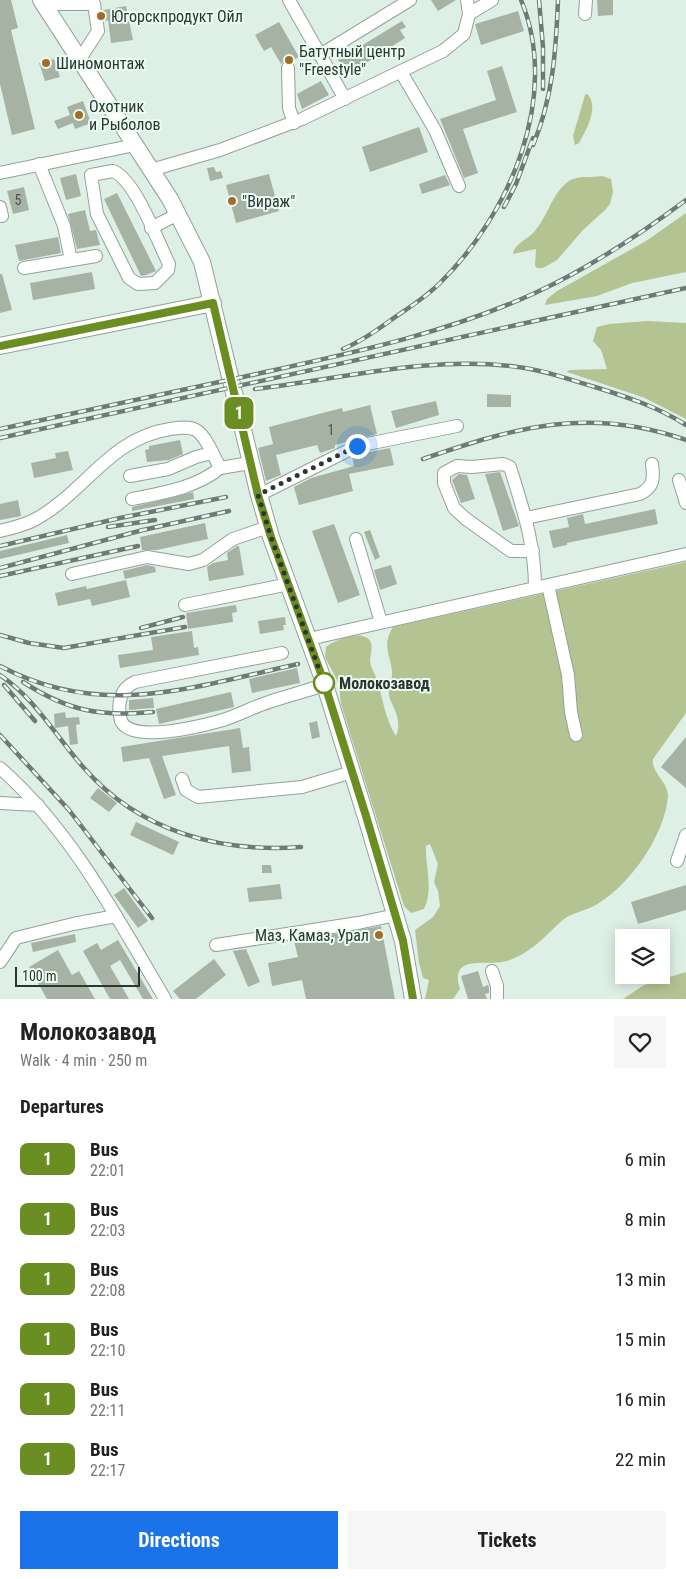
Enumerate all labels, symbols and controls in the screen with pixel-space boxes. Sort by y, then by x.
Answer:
place label: Югорскпродукт Ойл [111,7,243,26]
marker: Югорскпродукт Ойл [95,10,107,22]
place label: Батутный центр "Freestyle" [299,42,405,79]
place label: Шиномонтаж [56,54,145,73]
marker: Батутный центр "Freestyle" [283,54,295,66]
marker: Шиномонтаж [40,57,52,69]
place label: Охотник и Рыболов [89,97,160,134]
marker: Охотник и Рыболов [73,109,85,121]
house number: 5 [15,192,22,208]
place label: "Вираж" [242,192,295,211]
marker: "Вираж" [226,195,238,207]
line badge: 1 [223,397,255,429]
text: 1 [234,402,244,423]
house number: 1 [328,422,334,438]
your location [345,434,370,459]
marker: Молокозавод [313,672,335,694]
place label: Молокозавод [339,674,430,693]
place label: Маз, Камаз, Урал [255,926,369,945]
marker: Маз, Камаз, Урал [373,929,385,941]
map controls [615,929,670,984]
button: layers [615,929,670,984]
scale bar [15,964,140,987]
text: 100 m [22,968,57,984]
button: heart [614,1016,666,1068]
text: Молокозавод [20,1018,156,1046]
text: Walk · 4 min · 250 m [20,1051,147,1070]
text: Departures [20,1095,104,1118]
text: Bus [90,1138,119,1161]
text: 1 [43,1148,52,1169]
text: 6 min [624,1148,666,1171]
text: 22:01 [90,1161,125,1180]
text: Bus [90,1198,119,1221]
text: 1 [43,1208,52,1229]
text: 8 min [624,1208,666,1231]
text: 22:03 [90,1221,125,1240]
text: Bus [90,1258,119,1281]
text: 1 [43,1268,52,1289]
text: 13 min [615,1268,666,1291]
text: 22:08 [90,1281,125,1300]
text: Bus [90,1318,119,1341]
text: 1 [43,1328,52,1349]
text: 15 min [615,1328,666,1351]
text: 22:10 [90,1341,125,1360]
text: Bus [90,1378,119,1401]
text: 1 [43,1388,52,1409]
text: 16 min [615,1388,666,1411]
text: 22:11 [90,1401,125,1420]
text: Bus [90,1438,119,1461]
text: 1 [43,1448,52,1469]
text: 22 min [615,1448,666,1471]
text: 22:17 [90,1461,125,1480]
button: Directions [20,1511,338,1569]
button: Tickets [348,1511,666,1569]

